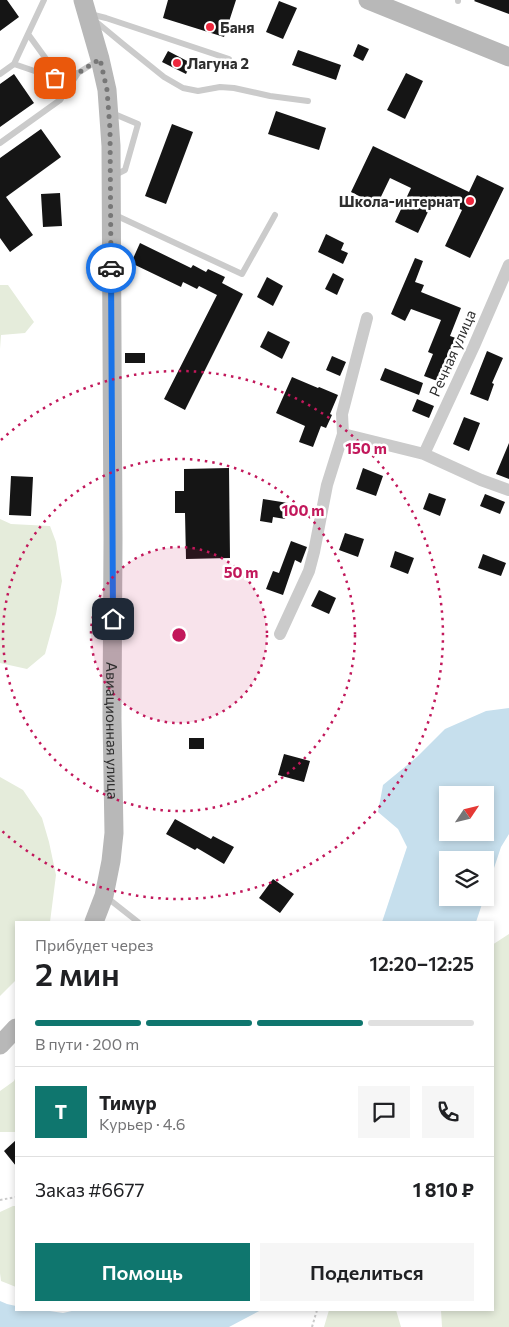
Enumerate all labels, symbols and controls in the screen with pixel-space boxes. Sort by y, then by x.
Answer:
place label: Баня [220,18,255,36]
marker: Баня [204,21,216,33]
place label: Лагуна 2 [187,54,249,72]
pin [34,57,76,99]
marker: Лагуна 2 [171,57,183,69]
icon: bag [41,64,69,92]
place label: Школа-интернат [339,192,460,210]
marker: Школа-интернат [464,195,476,207]
courier [86,243,136,293]
icon: car [97,254,125,282]
street label: Речная улица [425,307,479,399]
text: 150 m [345,439,387,457]
text: 100 m [282,501,324,519]
text: 50 m [224,563,258,581]
pin [92,598,134,640]
icon: home [99,605,127,633]
centre of rings [170,626,188,644]
street label: Авиационная улица [103,662,122,800]
north arrow [439,786,494,841]
map controls [439,786,494,906]
button: layers [439,851,494,906]
text: Прибудет через [35,935,154,954]
text: 12:20–12:25 [370,952,474,975]
text: 2 мин [35,953,120,993]
text: В пути · 200 m [35,1034,139,1053]
button: chat [358,1086,410,1138]
button: phone [422,1086,474,1138]
text: Тимур [99,1091,157,1114]
text: Т [55,1100,67,1123]
text: Курьер · 4.6 [99,1114,185,1133]
text: Заказ #6677 [35,1178,145,1201]
text: 1 810 ₽ [413,1178,474,1201]
button: Помощь [35,1243,250,1301]
button: Поделиться [260,1243,474,1301]

